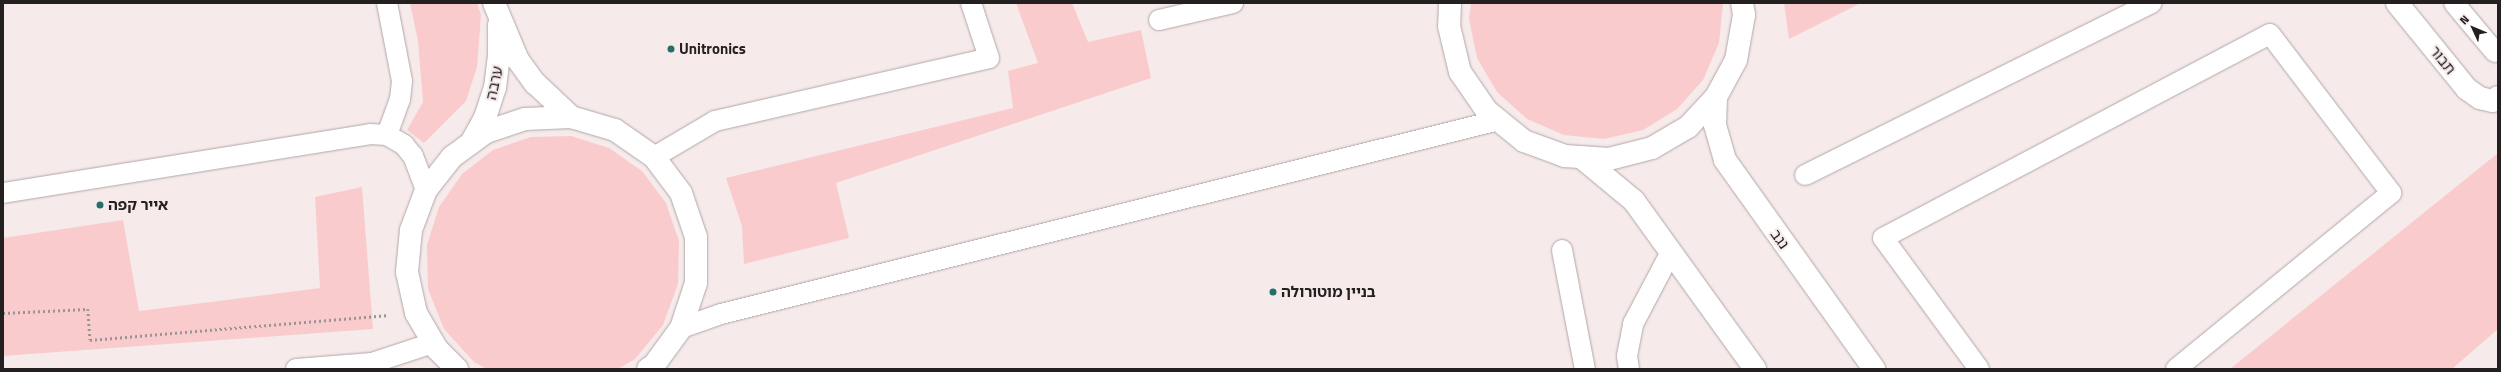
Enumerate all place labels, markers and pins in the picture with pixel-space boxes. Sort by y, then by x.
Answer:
place label: Unitronics [679,40,746,58]
marker: Unitronics [666,44,676,54]
place label: אייר קפה [108,196,168,214]
marker: אייר קפה [95,200,105,210]
place label: בניין מוטורולה [1281,283,1376,301]
marker: בניין מוטורולה [1268,287,1278,297]

